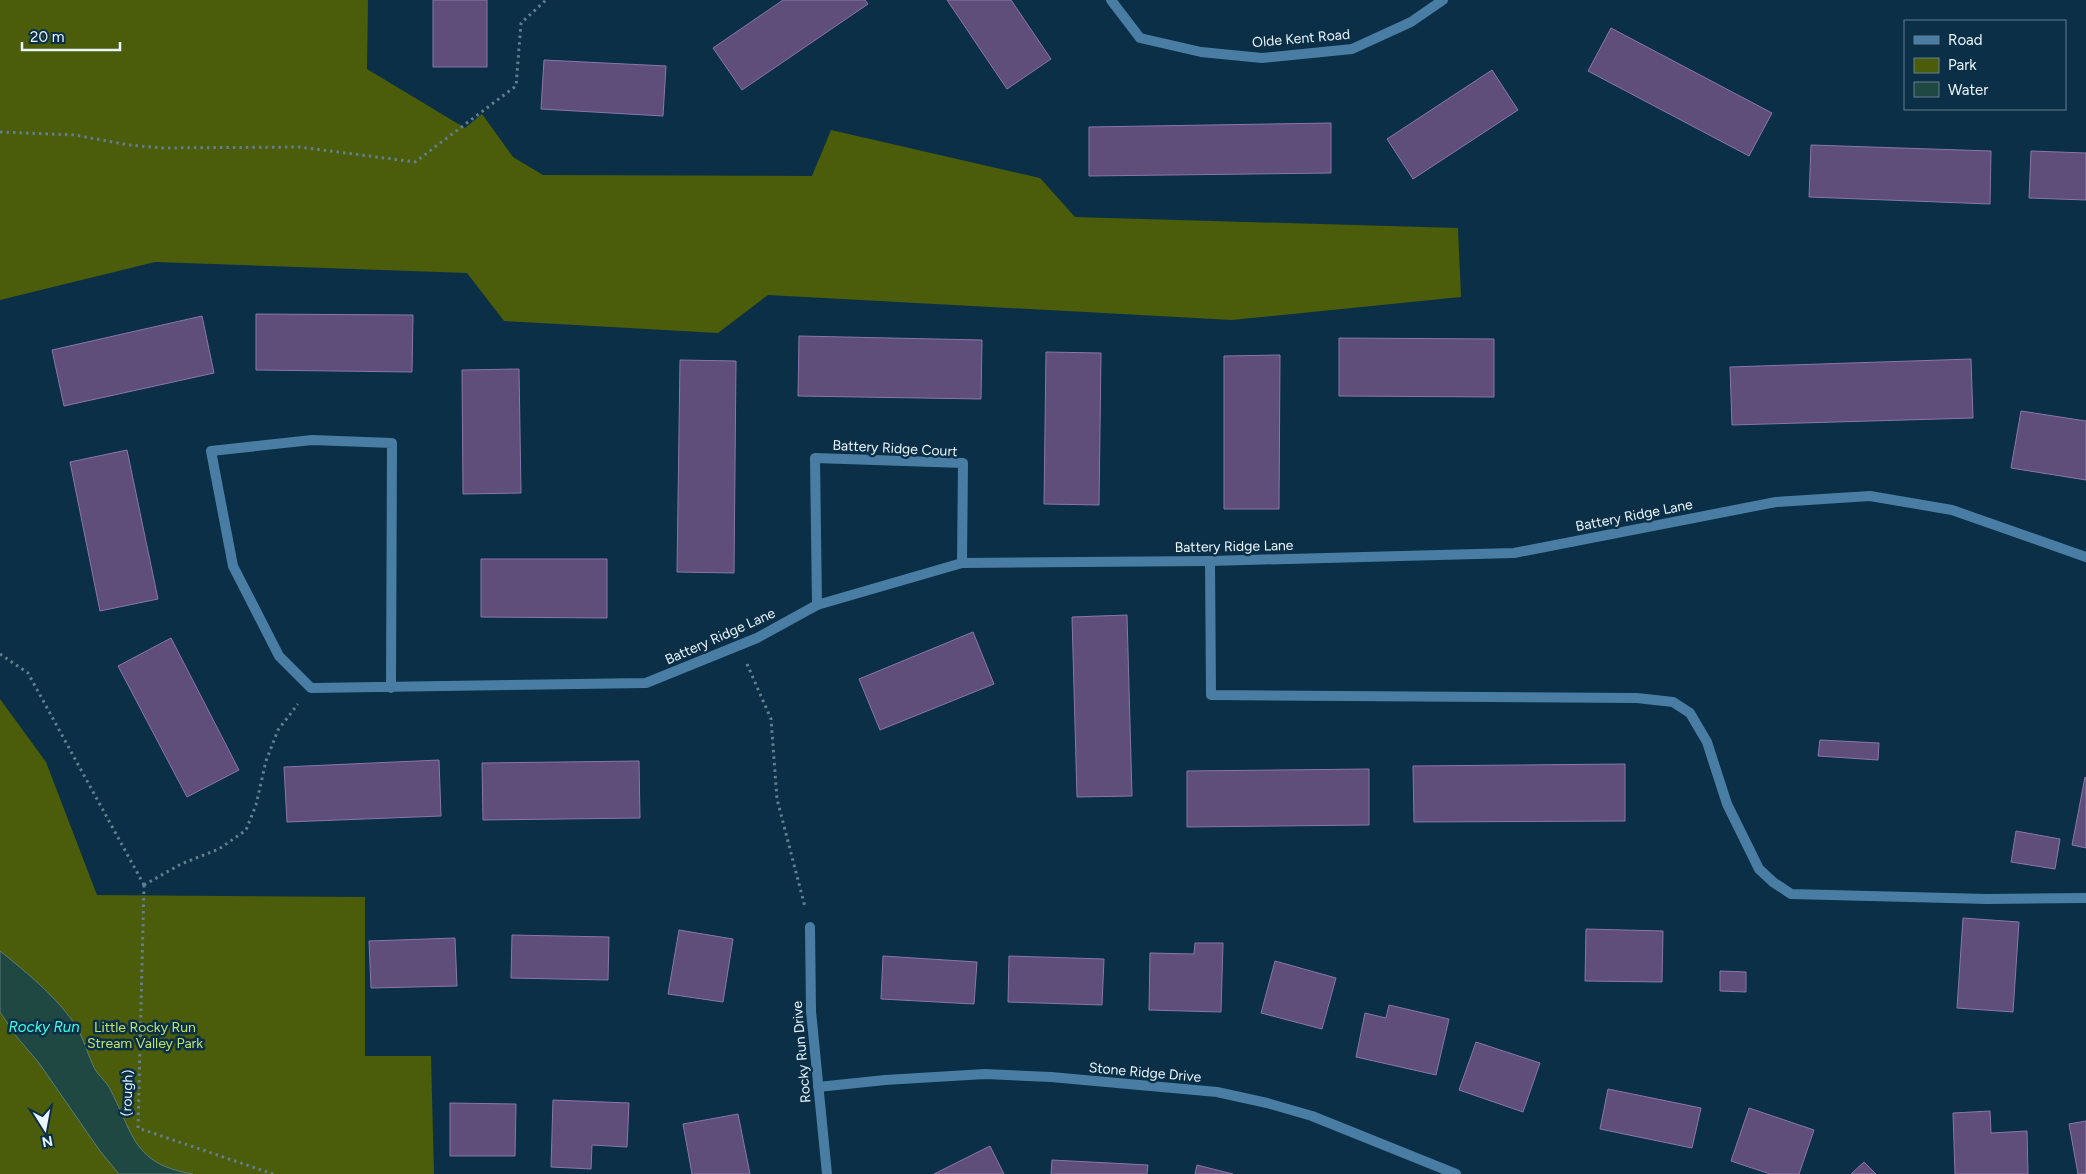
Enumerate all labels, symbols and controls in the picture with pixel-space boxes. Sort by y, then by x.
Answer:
scale bar [22,20,120,52]
legend [1904,20,2066,110]
street label: Olde Kent Road [1251,26,1351,51]
text: 20 m [30,28,64,46]
text: Road [1948,31,1983,49]
text: Park [1948,56,1977,74]
text: Water [1948,81,1988,99]
street label: Battery Ridge Court [832,437,958,460]
street label: Battery Ridge Lane [1574,496,1694,535]
street label: Battery Ridge Lane [1174,537,1294,556]
street label: Battery Ridge Lane [662,604,778,668]
street label: Rocky Run Drive [789,1000,814,1104]
water label: Rocky Run [8,1018,80,1036]
park label: Little Rocky Run Stream Valley Park [87,1019,203,1052]
street label: Stone Ridge Drive [1088,1059,1202,1086]
street label: (rough) [118,1069,137,1117]
north arrow [20,1104,70,1154]
text: N [40,1132,54,1151]

